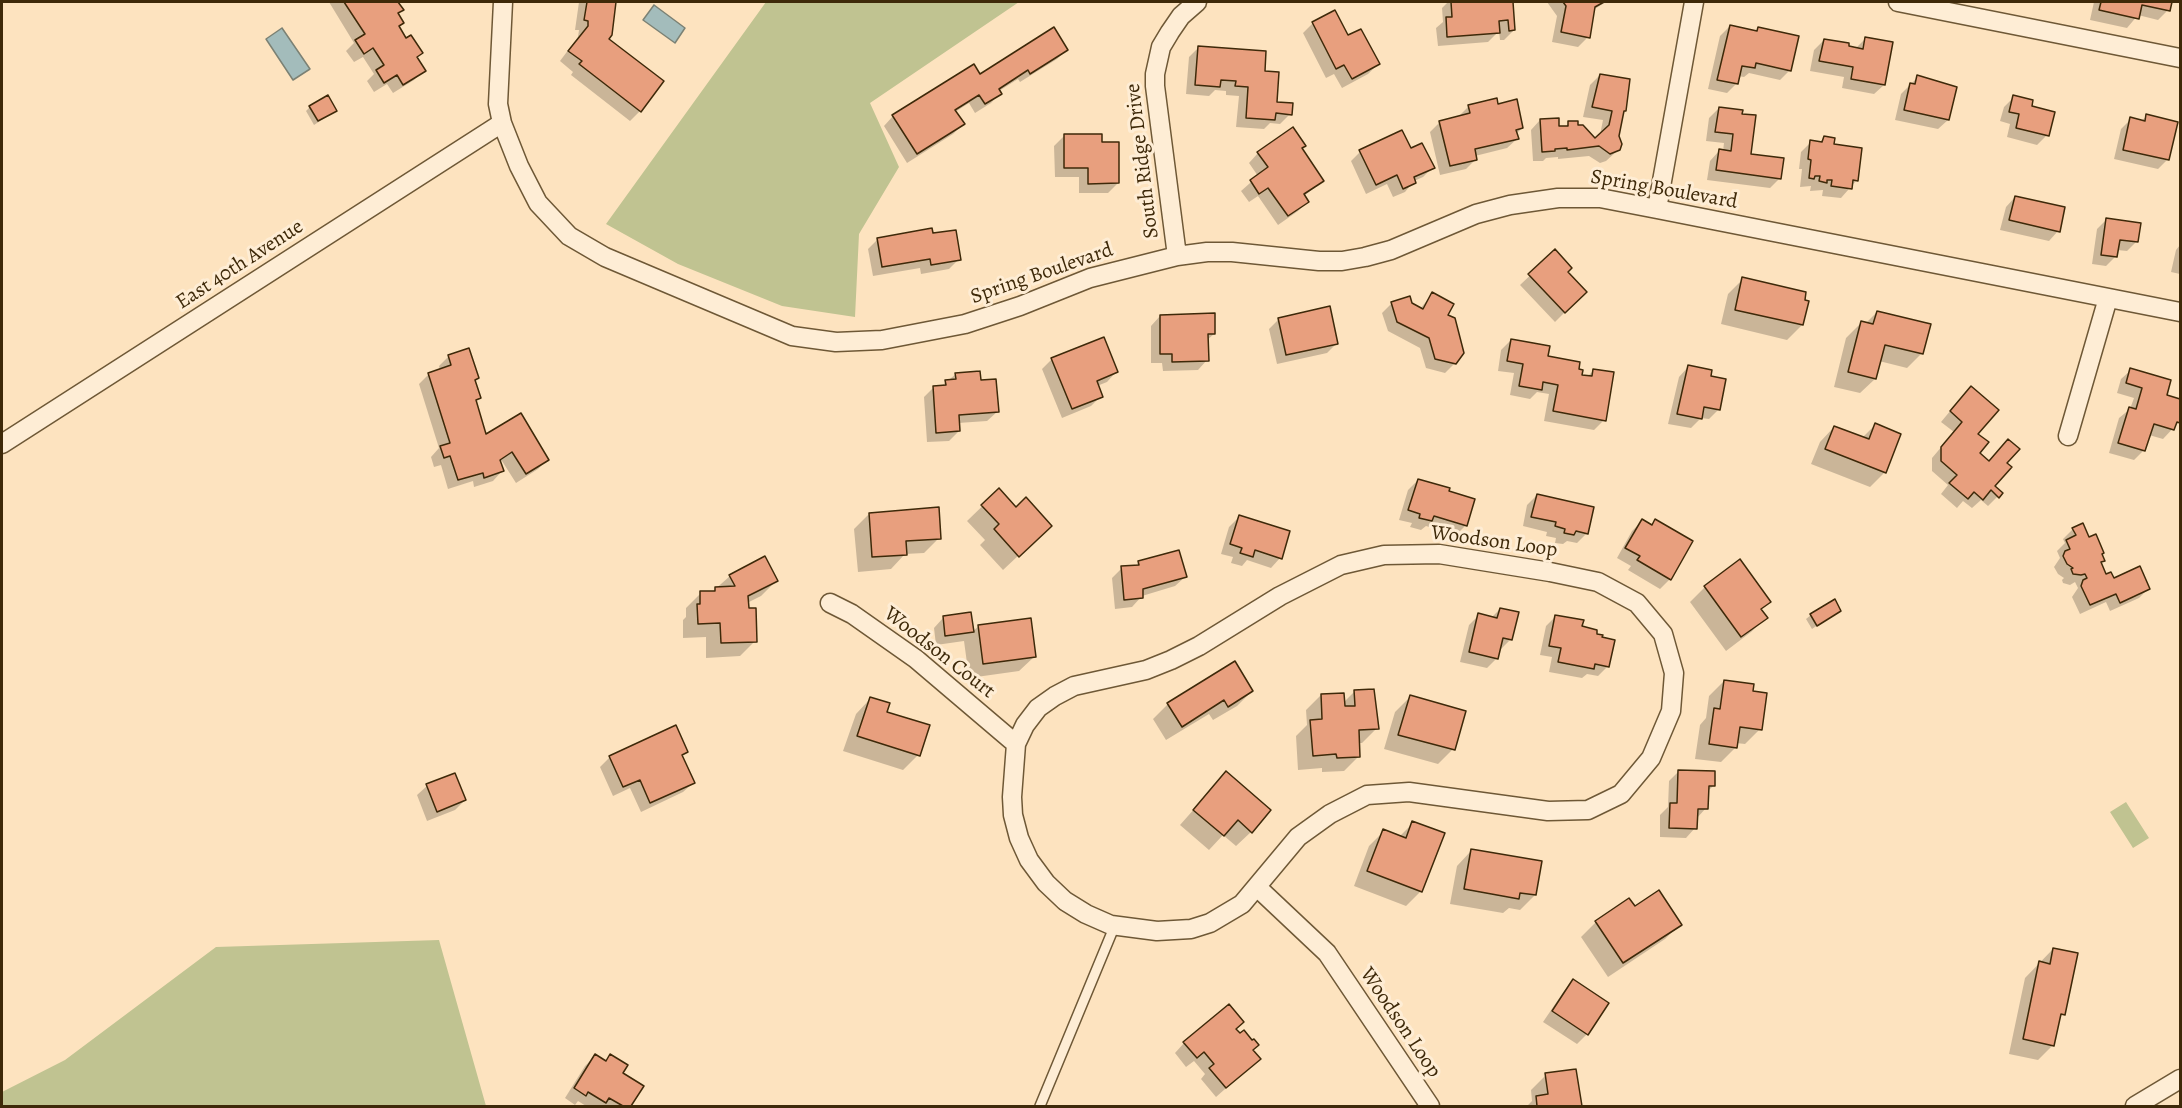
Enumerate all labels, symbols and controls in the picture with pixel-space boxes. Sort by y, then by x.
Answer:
street label: South Ridge Drive [1121,82,1165,240]
street label: Spring Boulevard [1588,165,1740,215]
street label: East 40th Avenue [172,214,308,316]
street label: Spring Boulevard [967,238,1117,310]
street label: Woodson Loop [1429,521,1559,563]
street label: Woodson Court [878,602,1000,704]
street label: Woodson Loop [1354,963,1446,1083]

